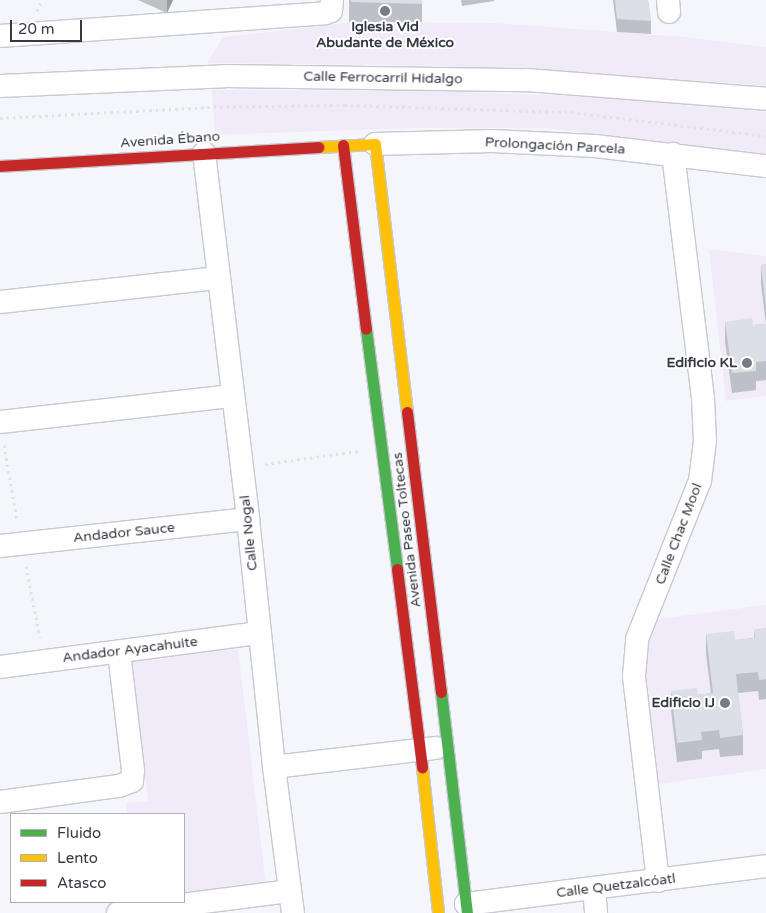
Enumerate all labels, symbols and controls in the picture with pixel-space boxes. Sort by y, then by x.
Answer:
marker: Iglesia Vid Abudante de México [379,5,391,17]
scale bar [12,10,85,42]
place label: Iglesia Vid Abudante de México [316,19,454,52]
text: 20 m [18,20,55,38]
street label: Calle Ferrocarril Hidalgo [303,68,463,88]
street label: Avenida Ébano [119,128,221,152]
street label: Prolongación Parcela [484,134,626,158]
place label: Edificio KL [666,355,737,371]
marker: Edificio KL [741,357,753,369]
street label: Avenida Paseo Toltecas [389,452,425,608]
street label: Calle Chac Mool [652,481,706,587]
street label: Calle Nogal [237,494,261,572]
street label: Andador Sauce [72,519,176,547]
street label: Andador Ayacahuite [61,633,199,667]
place label: Edificio IJ [651,695,715,711]
marker: Edificio IJ [719,697,731,709]
legend [10,813,185,903]
text: Fluido [57,824,101,842]
text: Lento [57,849,98,867]
street label: Calle Quetzalcóatl [555,870,677,902]
text: Atasco [57,874,106,892]

